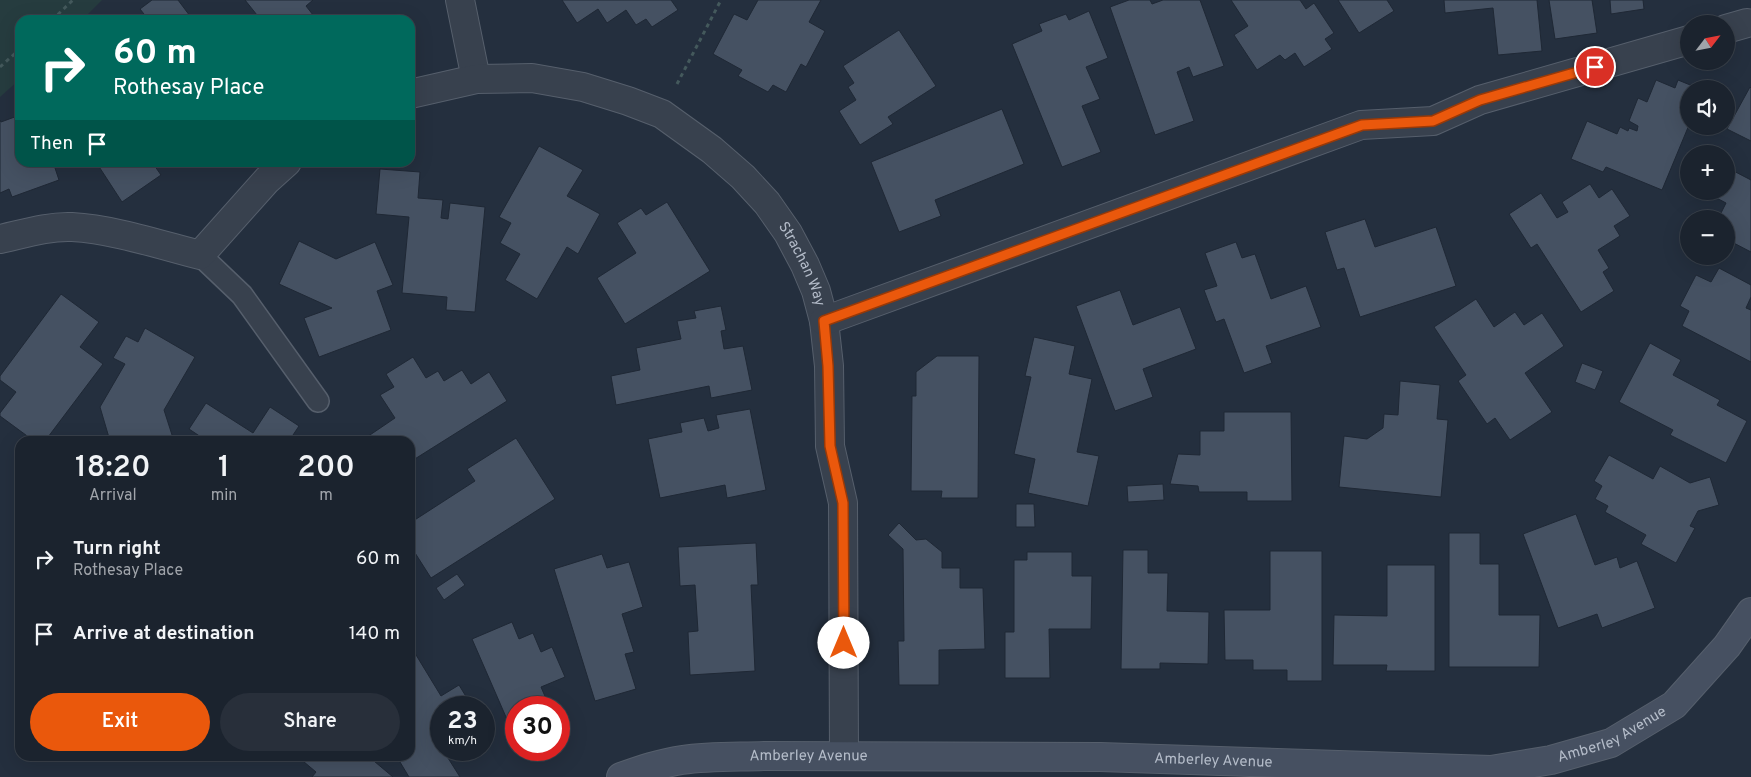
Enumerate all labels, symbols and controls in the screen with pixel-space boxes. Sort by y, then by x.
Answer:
north arrow [1680,15,1735,70]
map controls [1680,15,1735,265]
text: 60 m [113,32,197,76]
icon: right [30,35,95,100]
pin [1574,46,1616,88]
icon: arrive [1581,53,1609,81]
text: Rothesay Place [113,75,264,102]
button: sound [1680,80,1735,135]
icon: arrive [83,130,111,158]
text: Then [30,132,73,156]
button: + [1680,145,1735,200]
button: − [1680,210,1735,265]
street label: Strachan Way [774,218,829,309]
text: 18:20 [75,450,151,487]
text: 1 [218,450,230,487]
text: 200 [297,450,355,487]
text: Arrival [89,486,137,506]
text: min [211,486,237,506]
text: m [319,486,333,506]
text: Turn right [73,537,161,561]
icon: right [30,545,58,573]
text: 60 m [356,547,400,571]
text: Rothesay Place [73,561,183,581]
position arrow [817,616,869,668]
icon: arrive [30,620,58,648]
text: Arrive at destination [73,622,254,646]
text: 140 m [349,622,400,646]
button: Exit [30,693,210,751]
button: Share [220,693,400,751]
speed limit sign: 30 [505,696,570,761]
street label: Amberley Avenue [1555,702,1670,767]
text: 23 [447,706,478,738]
text: km/h [448,733,477,749]
street label: Amberley Avenue [749,746,868,766]
street label: Amberley Avenue [1154,749,1273,772]

